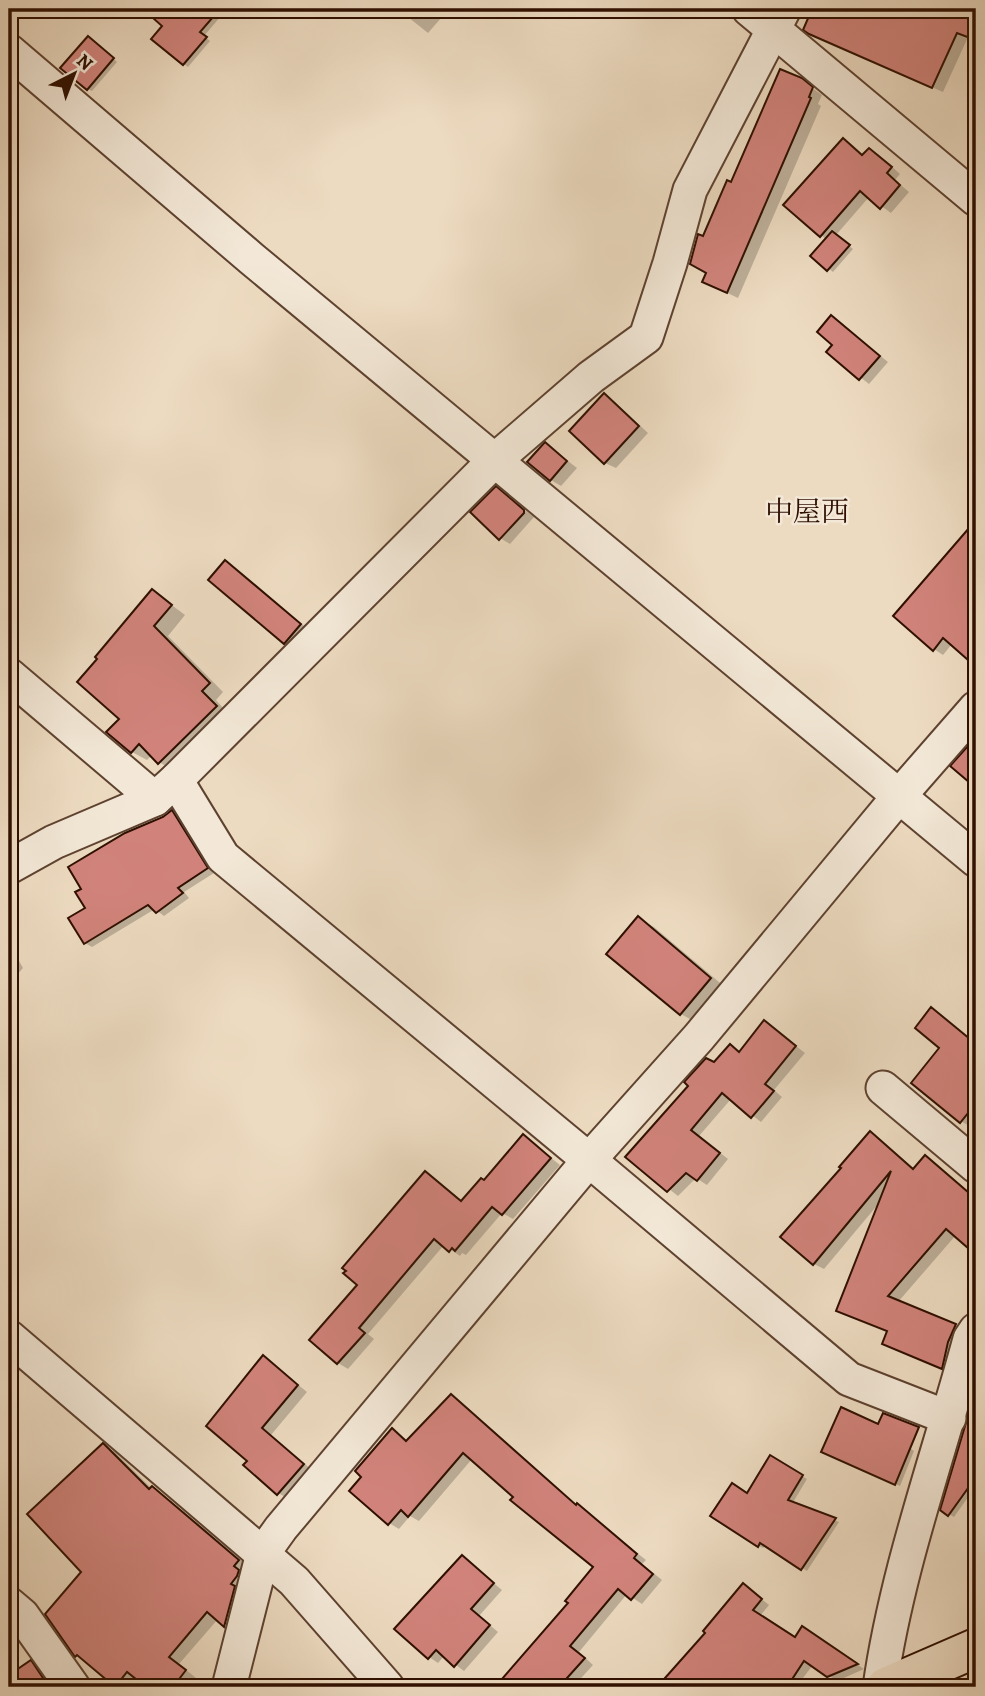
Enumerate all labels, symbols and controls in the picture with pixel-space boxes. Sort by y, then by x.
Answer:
north arrow [38,38,108,108]
text: N [71,48,99,77]
district label: 中屋西 [765,493,849,531]

